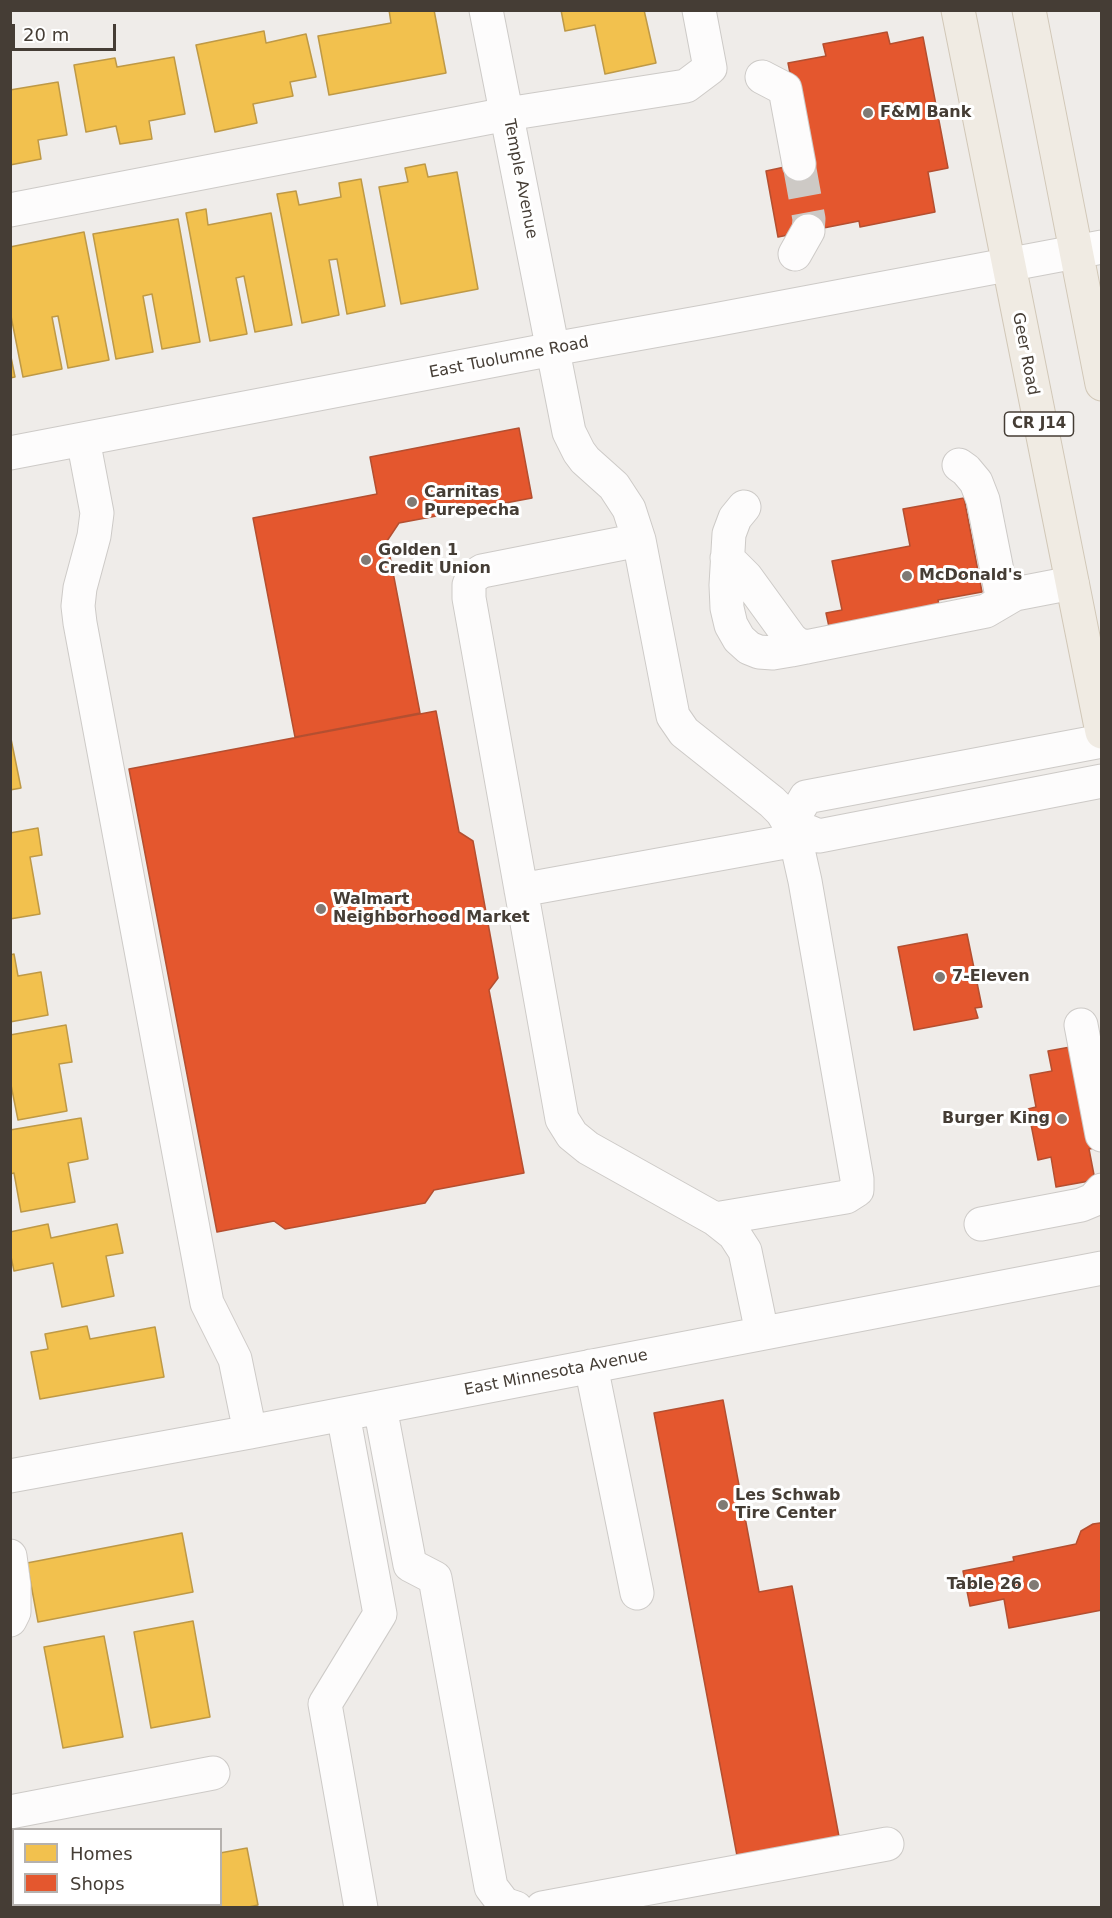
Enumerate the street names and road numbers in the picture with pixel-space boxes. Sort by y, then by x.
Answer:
street label: Temple Avenue [499,118,541,240]
street label: Geer Road [1008,311,1042,397]
street label: East Tuolumne Road [428,333,590,383]
road number: CR J14 [1004,412,1074,436]
street label: East Minnesota Avenue [463,1346,649,1400]

